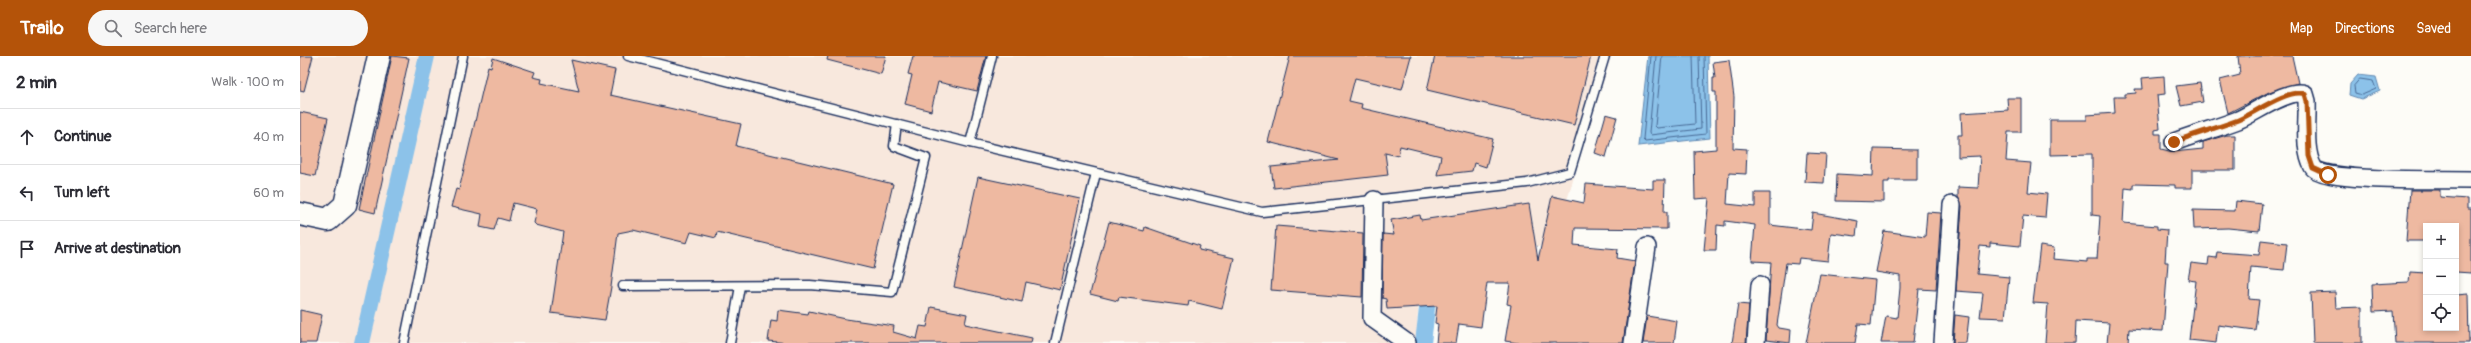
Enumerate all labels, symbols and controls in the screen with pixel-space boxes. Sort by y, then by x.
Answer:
search box [88,10,368,46]
text: Trailo [20,16,64,40]
icon: search [102,17,124,39]
text: Search here [134,19,207,38]
text: Map [2290,20,2313,37]
text: Directions [2335,20,2394,37]
text: Saved [2416,20,2451,37]
text: 2 min [16,72,57,93]
text: Walk · 100 m [211,74,284,90]
icon: ahead [16,126,38,148]
text: Continue [54,127,112,146]
text: 40 m [253,129,284,145]
route end [2165,133,2183,151]
route start [2319,166,2337,184]
icon: left [16,182,38,204]
text: Turn left [54,183,110,202]
text: 60 m [253,185,284,201]
map controls [2423,223,2459,331]
button: + [2423,223,2459,259]
icon: arrive [16,238,38,260]
text: Arrive at destination [54,239,181,258]
button: − [2423,259,2459,295]
button: locate [2423,295,2459,331]

